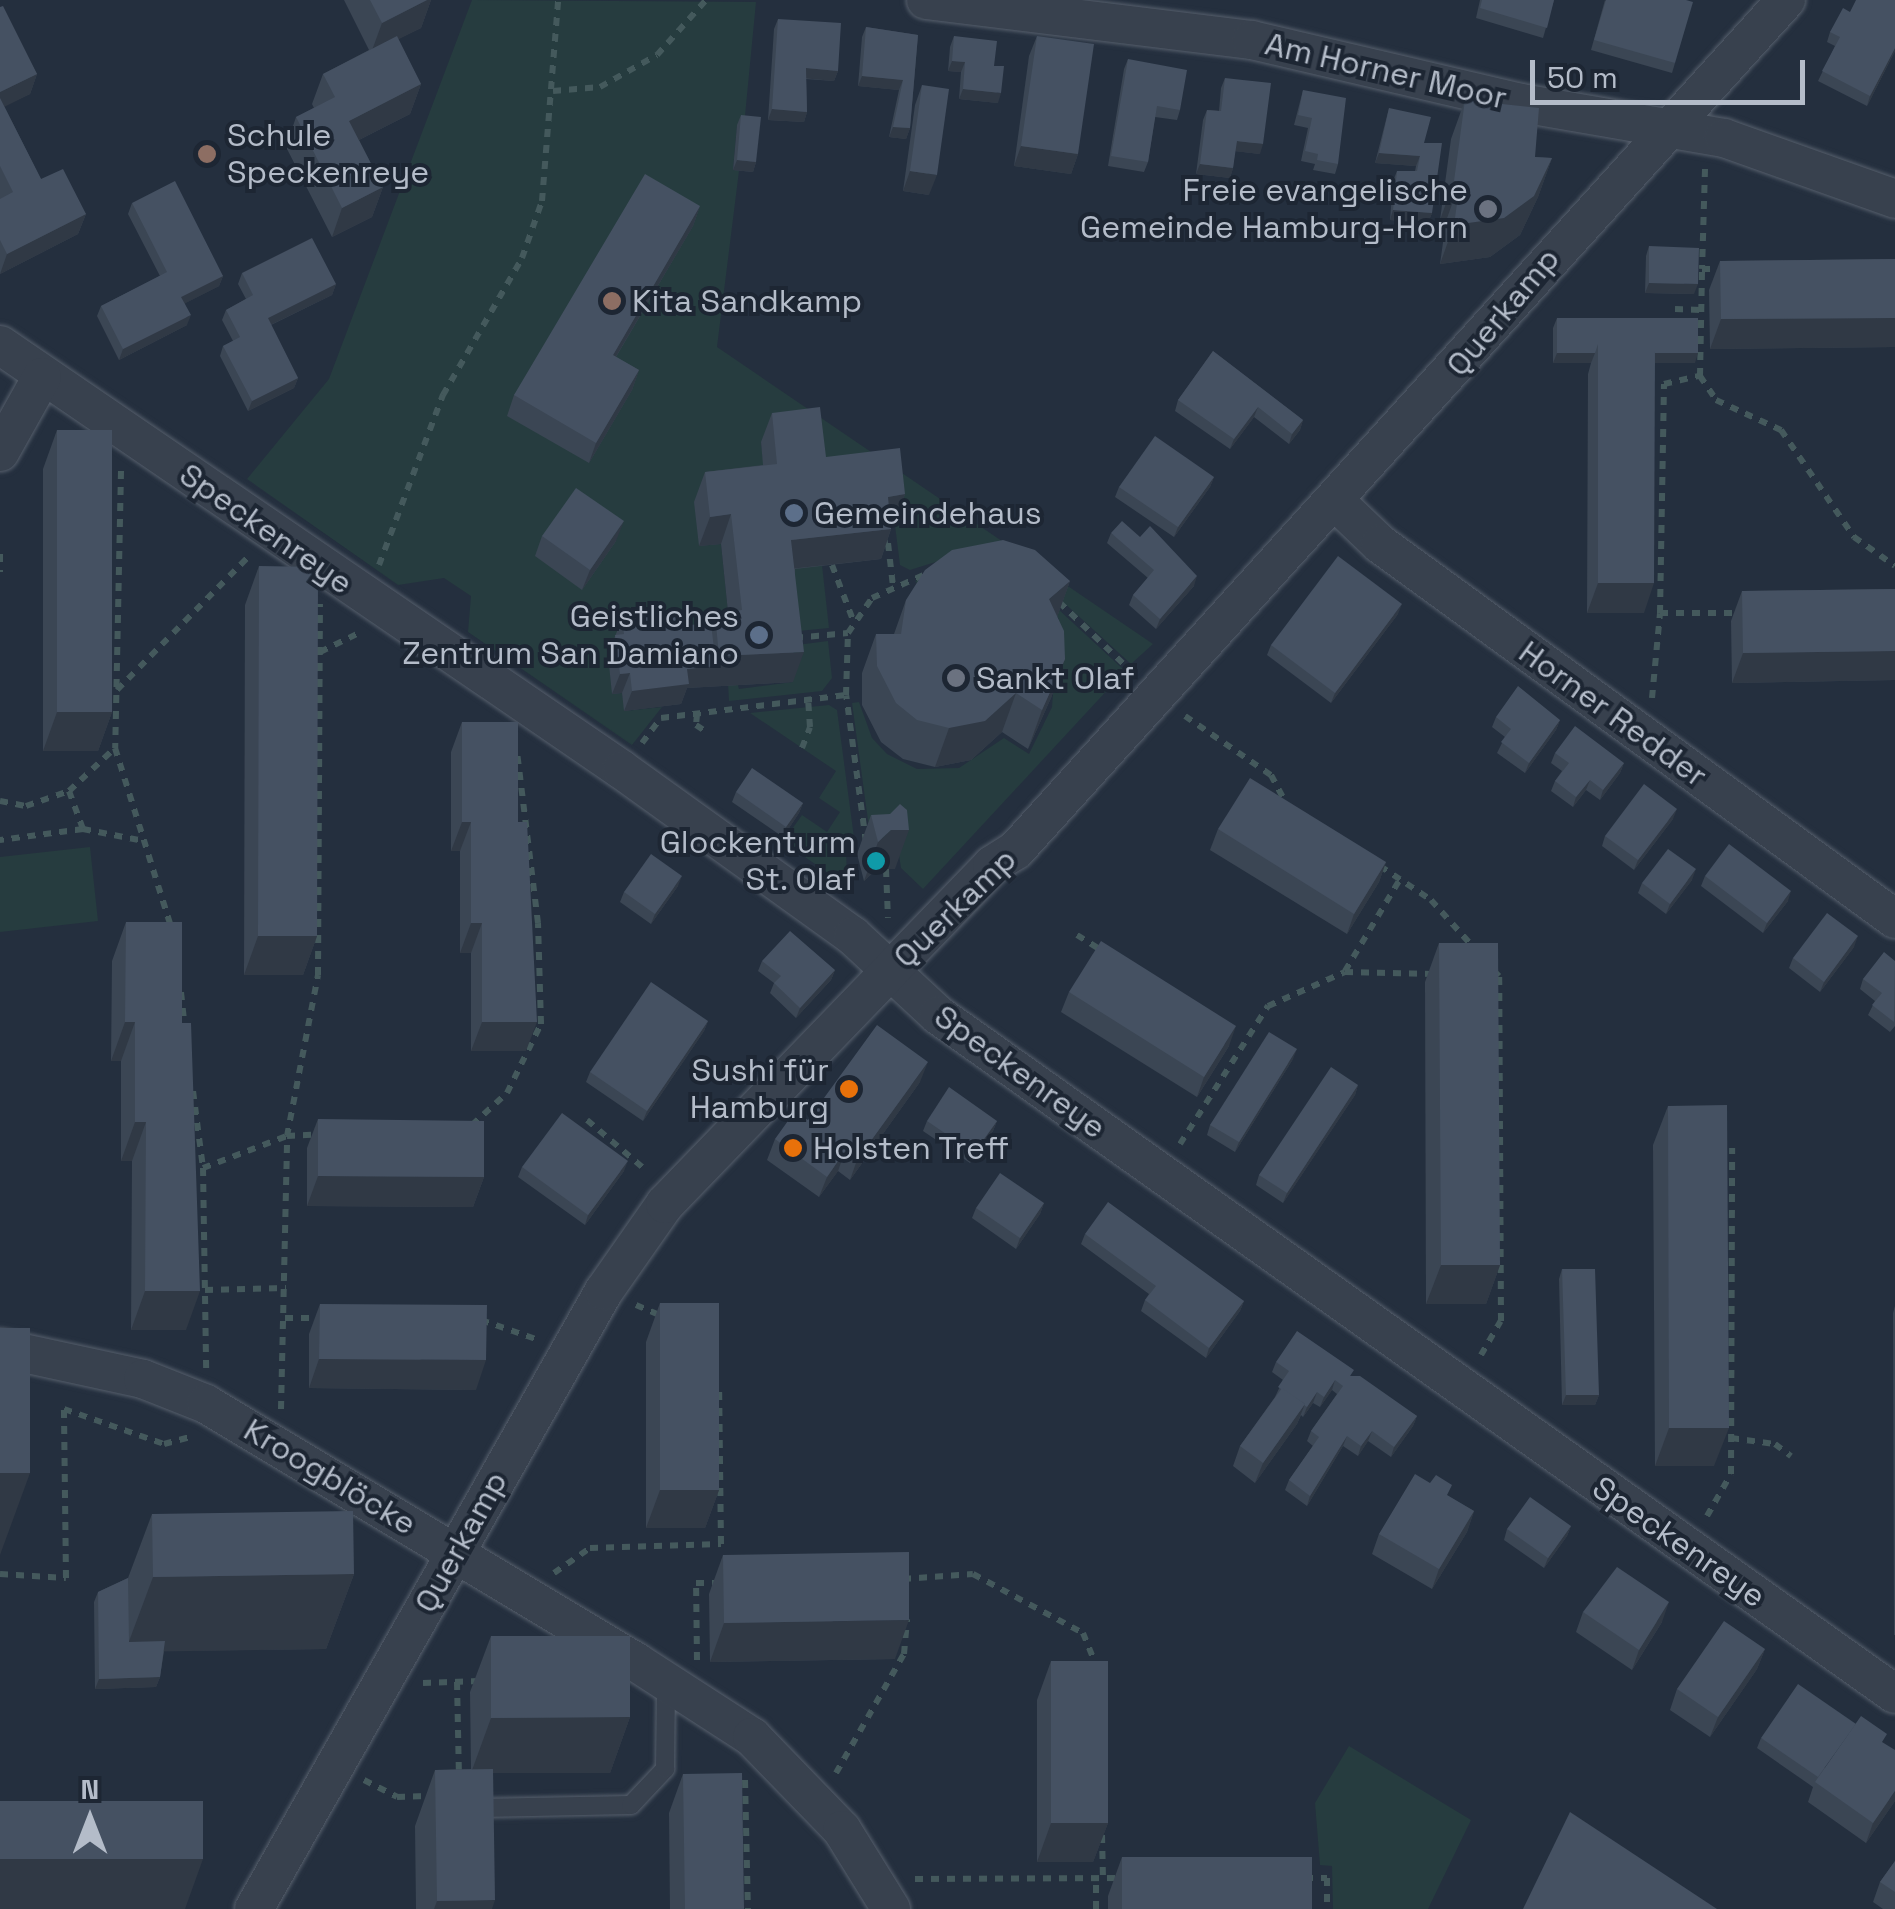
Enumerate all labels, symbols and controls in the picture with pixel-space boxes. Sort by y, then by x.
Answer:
street label: Am Horner Moor [1261,25,1511,117]
scale bar [1535,40,1810,102]
text: 50 m [1547,58,1618,97]
place label: Schule Speckenreye [227,117,429,192]
marker: Schule Speckenreye [196,143,218,165]
place label: Freie evangelische Gemeinde Hamburg-Horn [1080,172,1468,247]
marker: Freie evangelische Gemeinde Hamburg-Horn [1477,198,1499,220]
street label: Querkamp [1438,240,1568,384]
place label: Kita Sandkamp [632,282,862,320]
marker: Kita Sandkamp [601,290,623,312]
street label: Speckenreye [172,455,360,603]
place label: Gemeindehaus [814,494,1042,532]
marker: Gemeindehaus [783,502,805,524]
place label: Geistliches Zentrum San Damiano [402,598,739,673]
marker: Geistliches Zentrum San Damiano [748,624,770,646]
street label: Horner Redder [1511,633,1715,795]
place label: Sankt Olaf [976,659,1135,697]
marker: Sankt Olaf [945,667,967,689]
place label: Glockenturm St. Olaf [660,824,856,899]
street label: Querkamp [886,840,1024,976]
marker: Glockenturm St. Olaf [865,850,887,872]
street label: Speckenreye [927,997,1113,1147]
place label: Sushi für Hamburg [690,1052,829,1127]
marker: Sushi für Hamburg [838,1078,860,1100]
place label: Holsten Treff [813,1129,1010,1167]
marker: Holsten Treff [782,1137,804,1159]
street label: Kroogblöcke [237,1411,423,1543]
street label: Querkamp [407,1465,515,1619]
street label: Speckenreye [1585,1468,1773,1616]
north arrow [40,1769,140,1869]
text: N [81,1771,99,1807]

